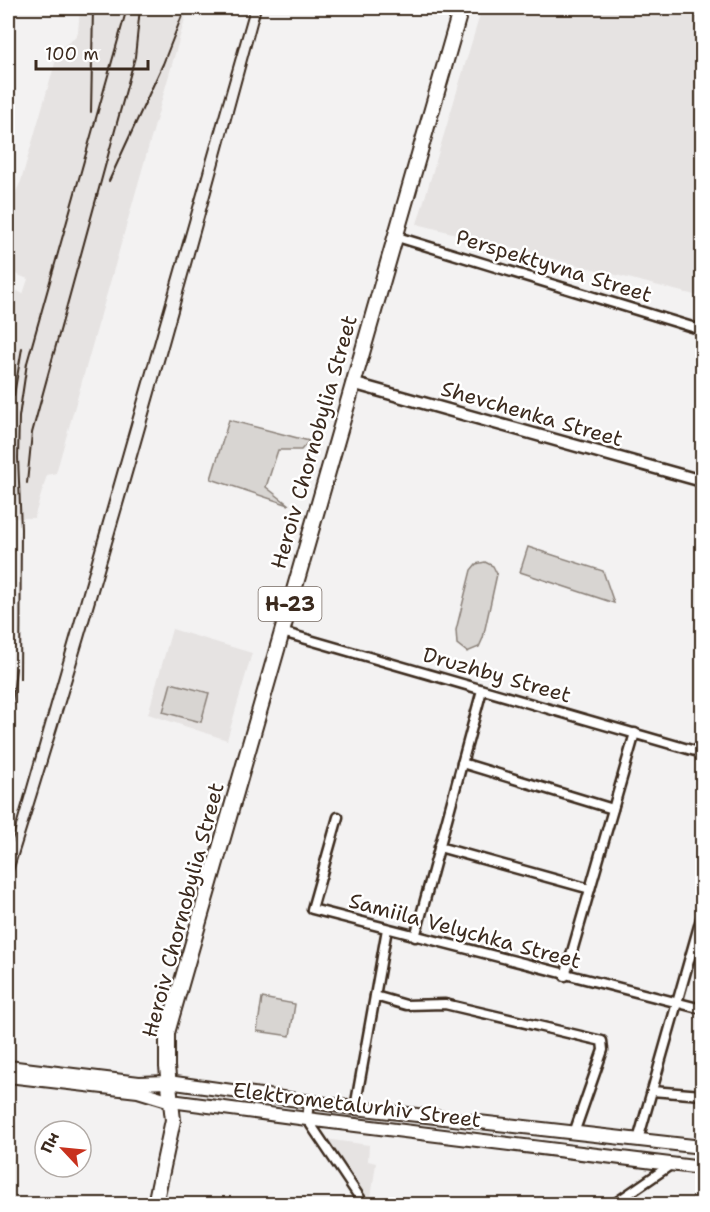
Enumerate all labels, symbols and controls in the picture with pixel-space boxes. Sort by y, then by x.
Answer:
scale bar [36,33,148,71]
text: 100 m [45,42,99,66]
street label: Perspektyvna Street [453,223,655,309]
street label: Heroiv Chornobylia Street [264,312,364,572]
street label: Shevchenka Street [438,375,626,453]
road number: Н-23 [258,587,322,621]
street label: Druzhby Street [420,640,574,710]
street label: Heroiv Chornobylia Street [135,779,231,1041]
street label: Samiila Velychka Street [346,887,584,975]
street label: Elektrometalurhiv Street [231,1076,483,1134]
north arrow [33,1119,93,1179]
text: Пн [36,1129,64,1157]

